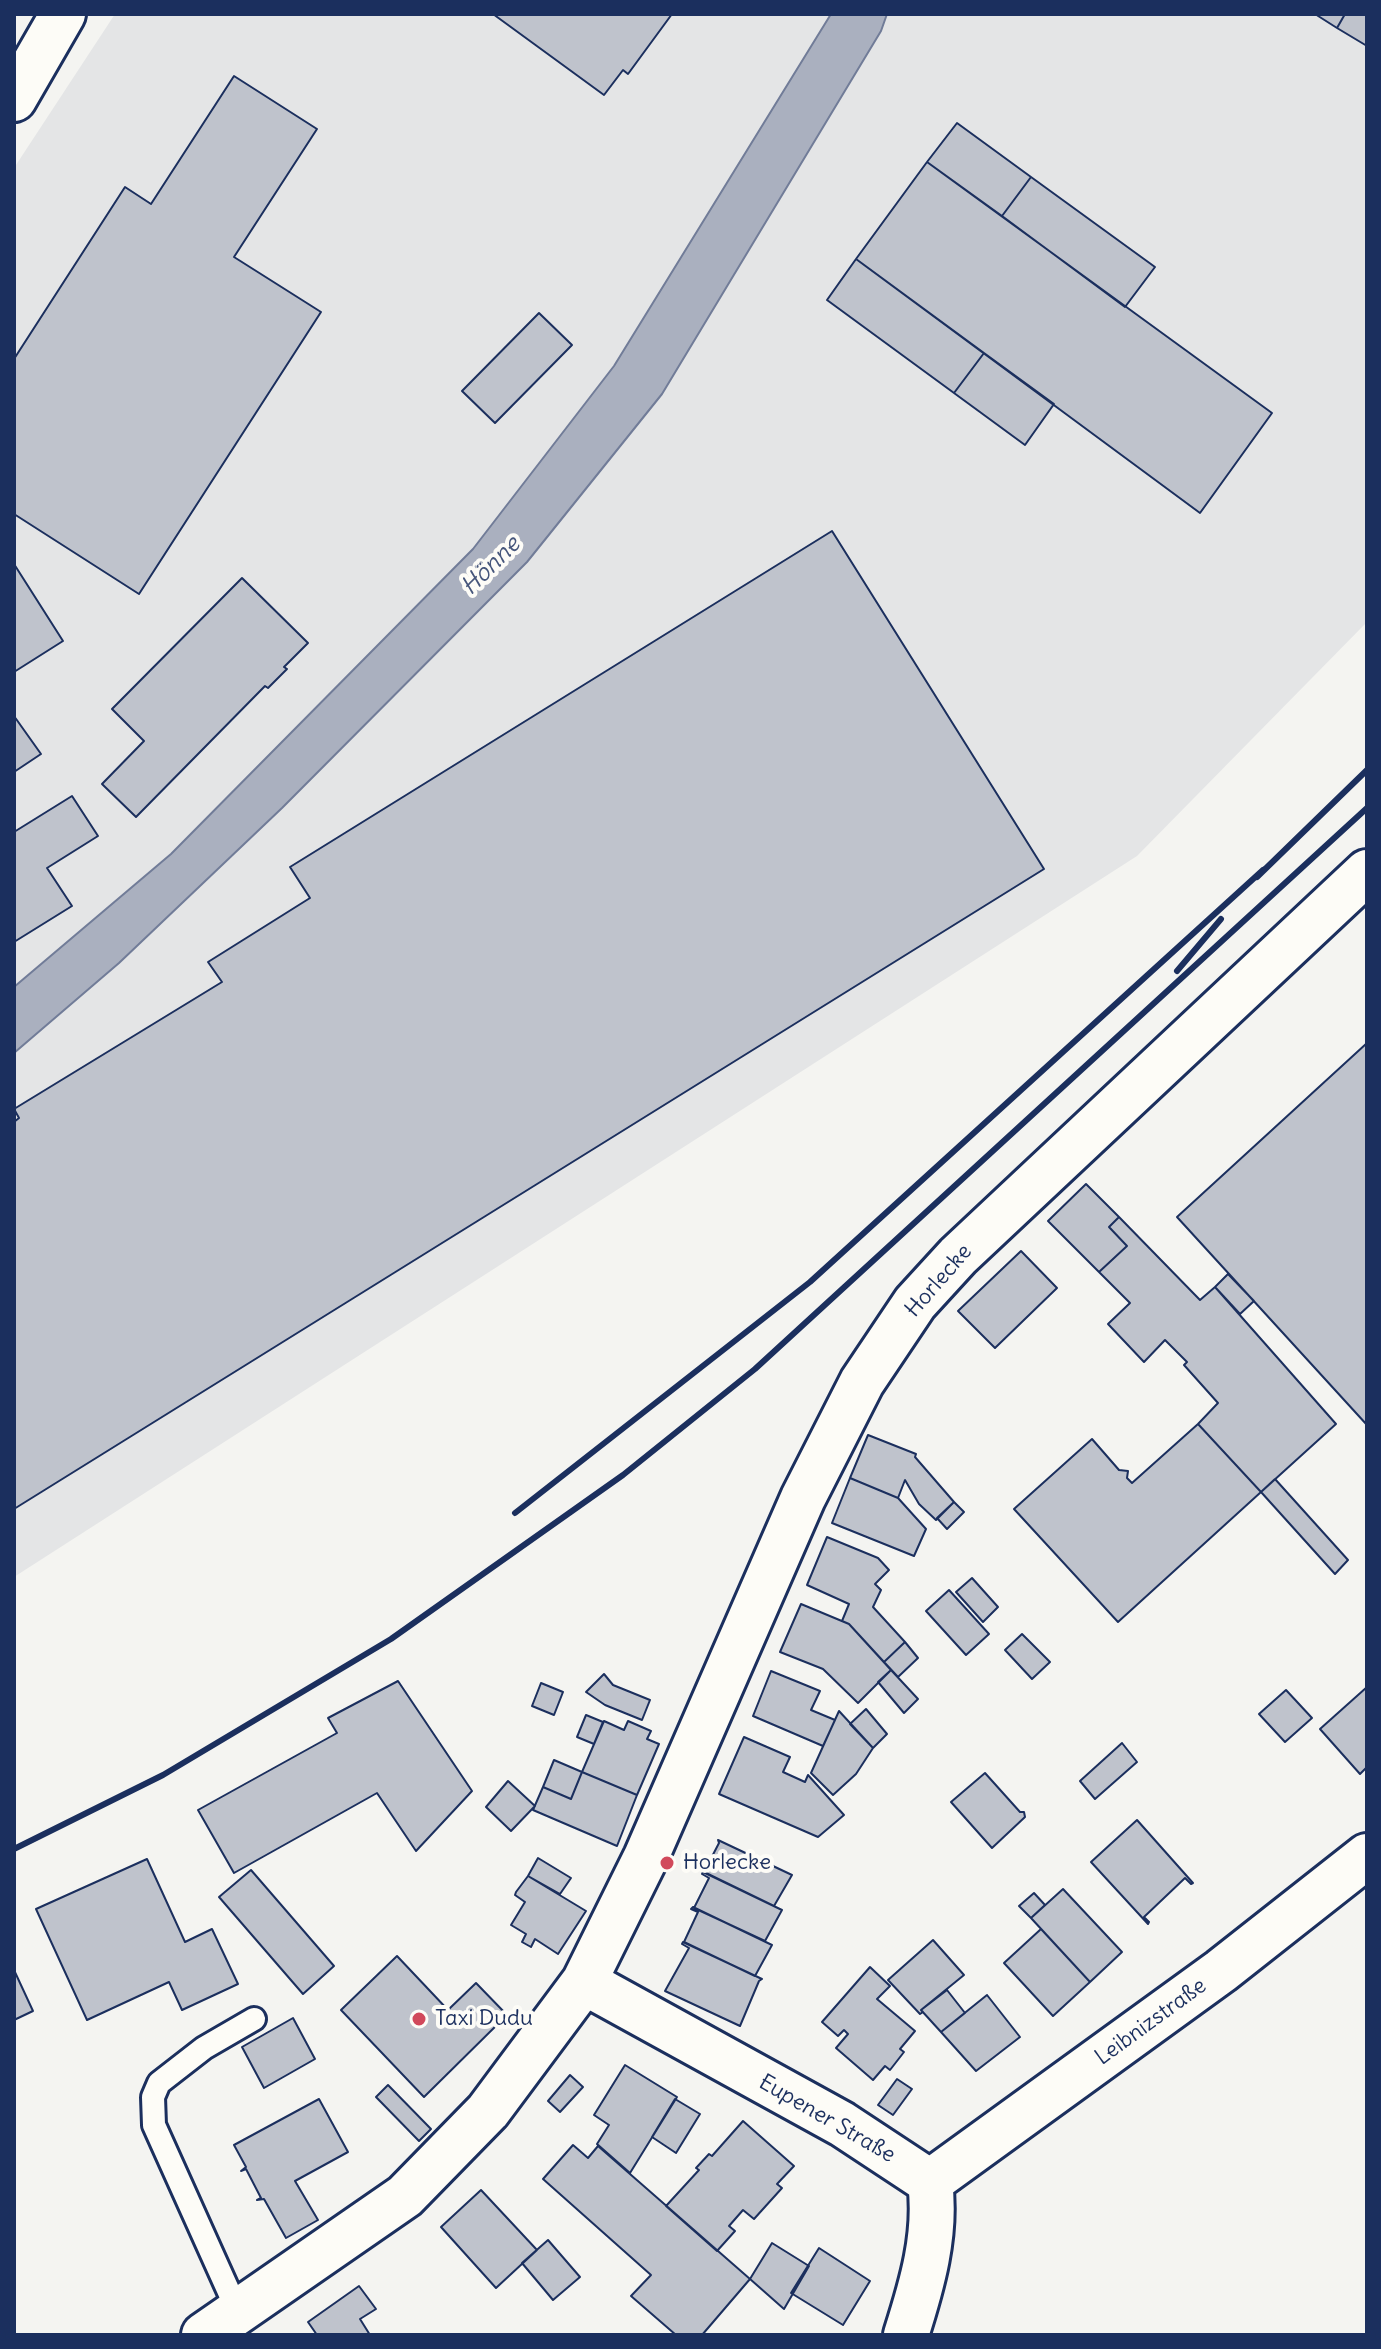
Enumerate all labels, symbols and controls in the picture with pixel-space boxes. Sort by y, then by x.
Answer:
water label: Hönne [456,531,526,601]
street label: Horlecke [900,1239,978,1323]
place label: Horlecke [683,1850,771,1876]
marker: Horlecke [658,1854,676,1872]
street label: Leibnizstraße [1090,1973,1212,2071]
place label: Taxi Dudu [435,2006,533,2032]
marker: Taxi Dudu [410,2010,428,2028]
street label: Eupener Straße [754,2069,900,2169]

